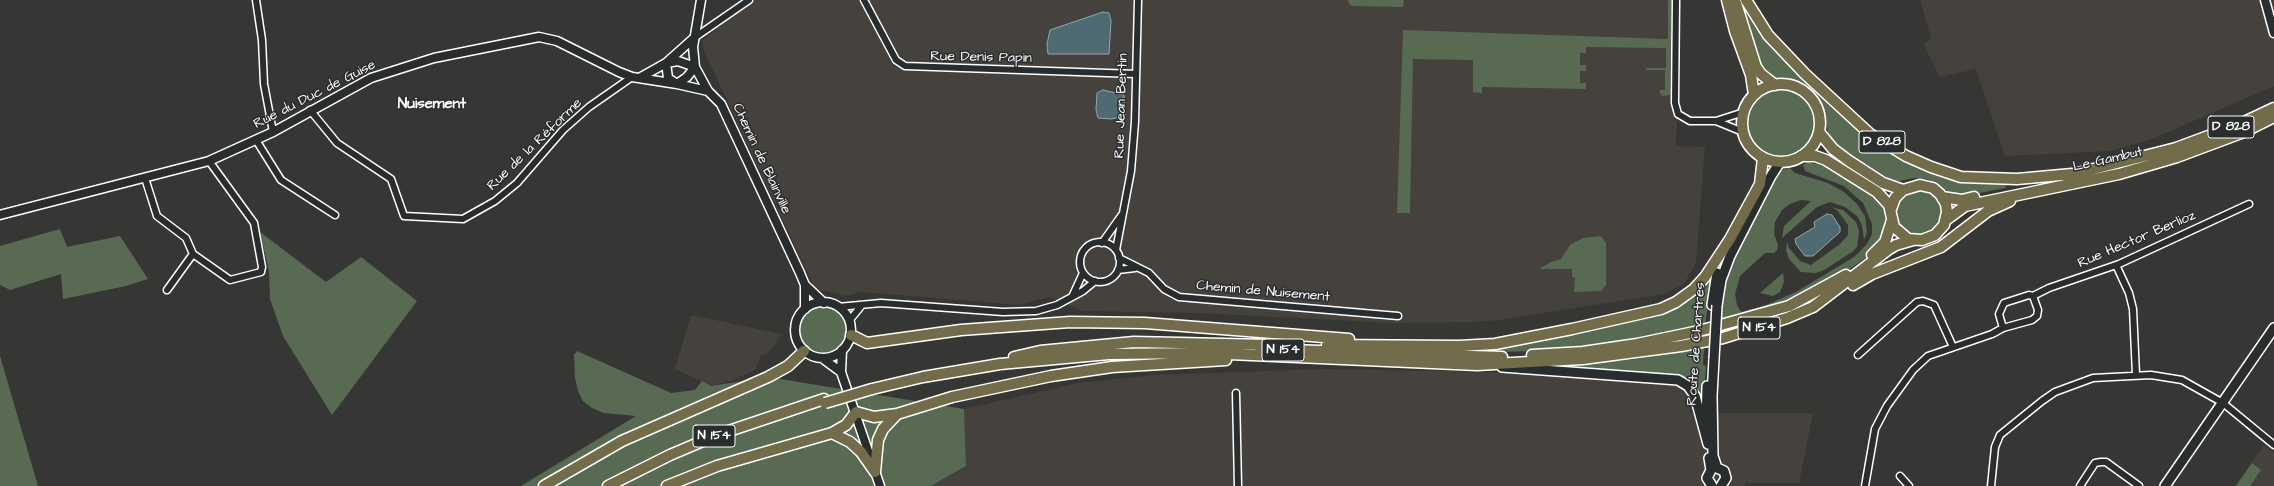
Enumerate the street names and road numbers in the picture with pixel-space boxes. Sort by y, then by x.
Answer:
street label: Rue Denis Papin [930,49,1032,67]
street label: Rue Jean Bertin [1112,53,1132,159]
street label: Rue du Duc de Guise [251,57,379,133]
street label: Rue de la Réforme [484,95,586,195]
street label: Chemin de Blainville [728,101,794,217]
road number: D 828 [2208,116,2254,138]
road number: D 828 [1859,131,1905,153]
street label: Le Gambut [2071,144,2145,176]
street label: Rue Hector Berlioz [2076,208,2198,272]
street label: Chemin de Nuisement [1195,278,1331,306]
street label: Route de Chartres [1684,282,1710,406]
road number: N 154 [1738,317,1780,339]
road number: N 154 [1262,339,1304,361]
road number: N 154 [693,425,735,447]

